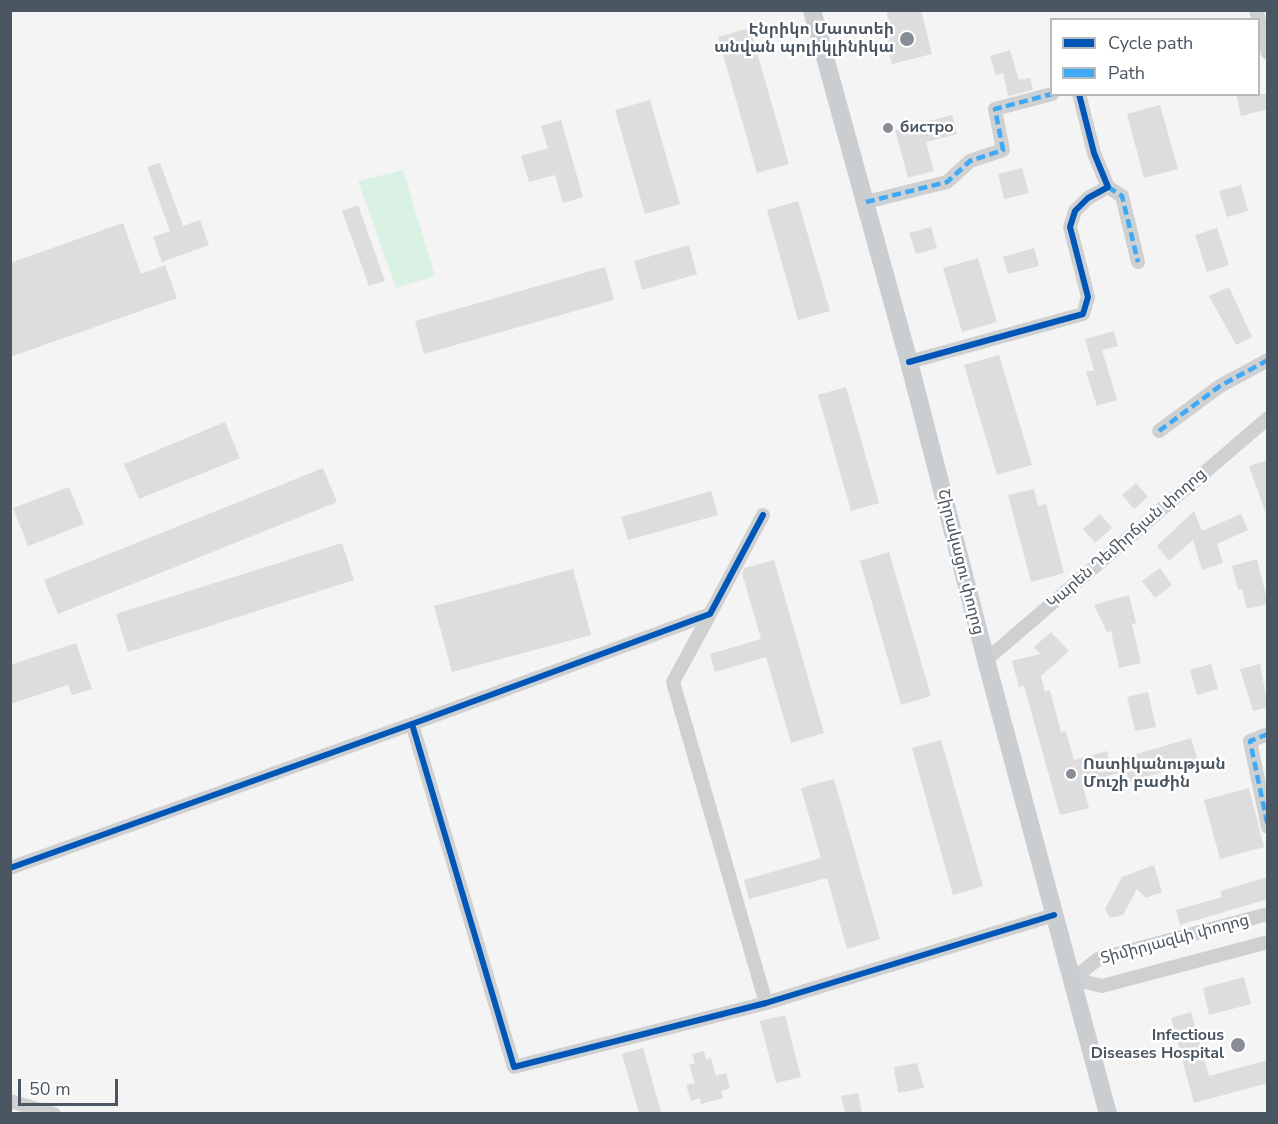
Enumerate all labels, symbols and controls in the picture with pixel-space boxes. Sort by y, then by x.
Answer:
legend [1050,18,1260,96]
place label: Էնրիկո Մատտեի անվան պոլիկլինիկա [714,20,894,58]
marker: Էնրիկո Մատտեի անվան պոլիկլինիկա [898,30,916,48]
text: Cycle path [1108,31,1193,55]
text: Path [1108,61,1145,85]
place label: бистро [900,118,954,138]
marker: бистро [881,121,895,135]
street label: Կարեն Դեմիրճյան փողոց [1044,465,1210,613]
street label: Շիրակացու փողոց [933,487,987,637]
place label: Ոստիկանության Մուշի բաժին [1083,755,1226,793]
marker: Ոստիկանության Մուշի բաժին [1064,767,1078,781]
street label: Տիմիրյազևի փողոց [1099,911,1251,969]
place label: Infectious Diseases Hospital [1091,1026,1224,1064]
marker: Infectious Diseases Hospital [1229,1036,1247,1054]
scale bar [21,1067,122,1105]
text: 50 m [29,1077,71,1101]

